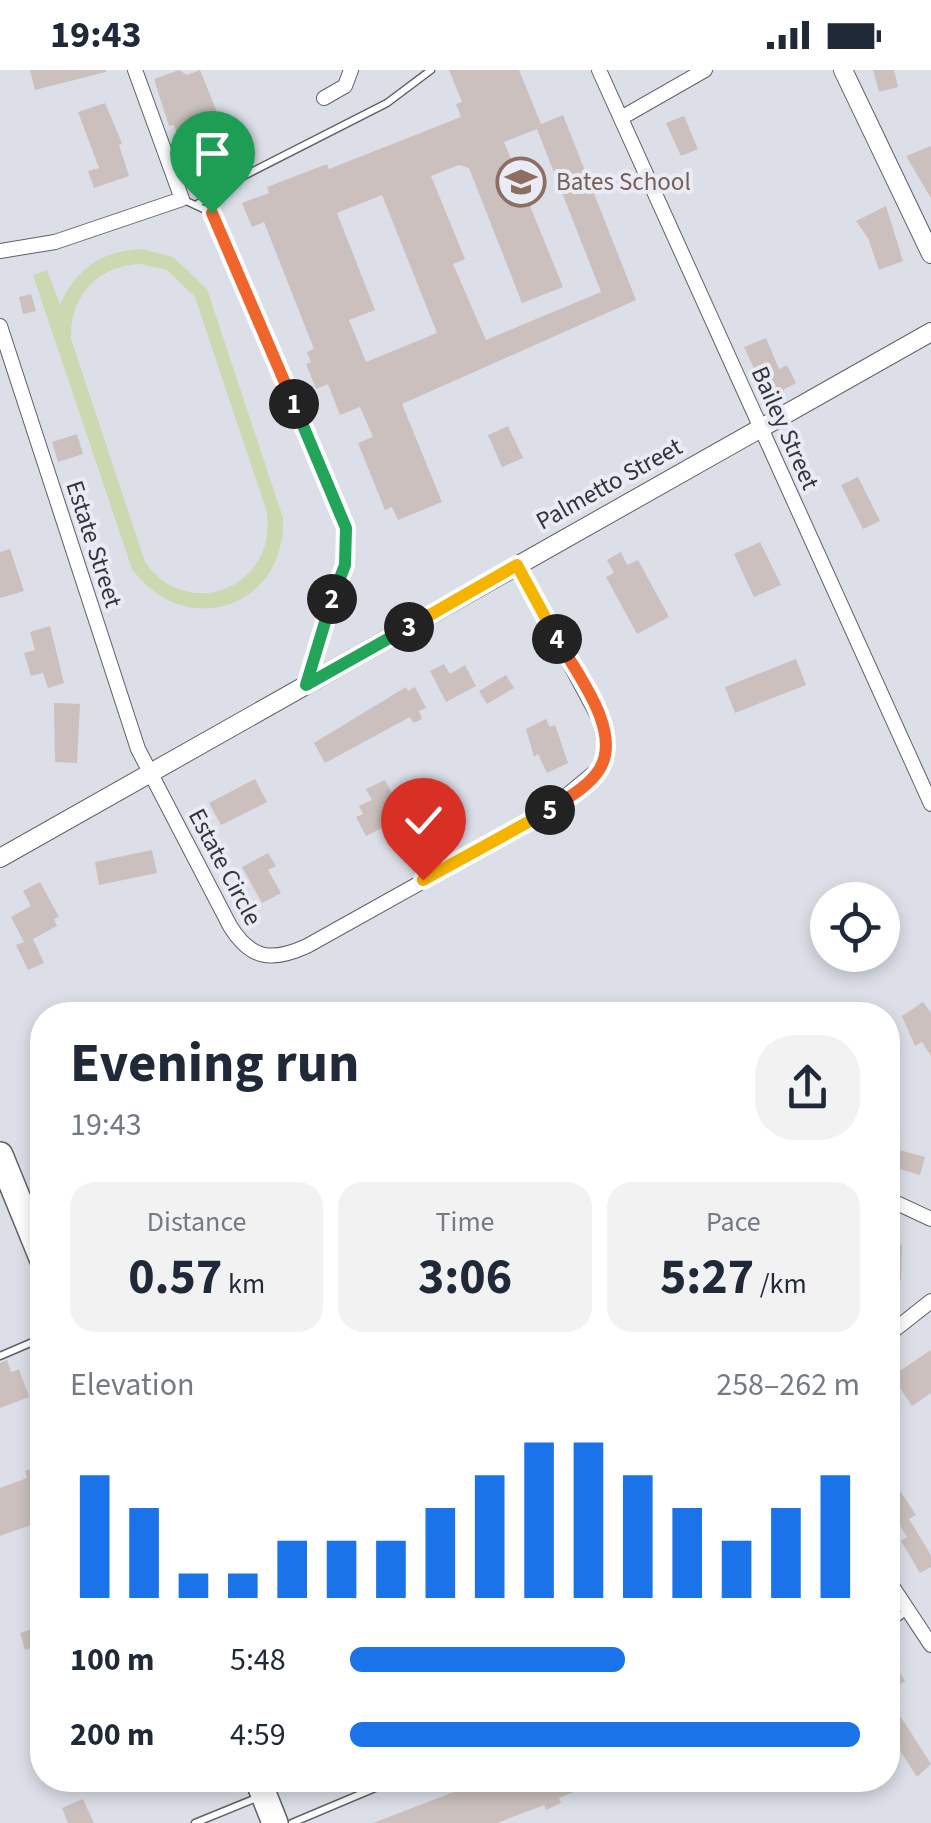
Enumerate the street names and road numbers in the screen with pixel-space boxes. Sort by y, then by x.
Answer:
street label: Bailey Street [742,361,828,496]
street label: Palmetto Street [529,429,689,539]
street label: Estate Street [57,476,132,613]
street label: Estate Circle [179,802,271,932]

